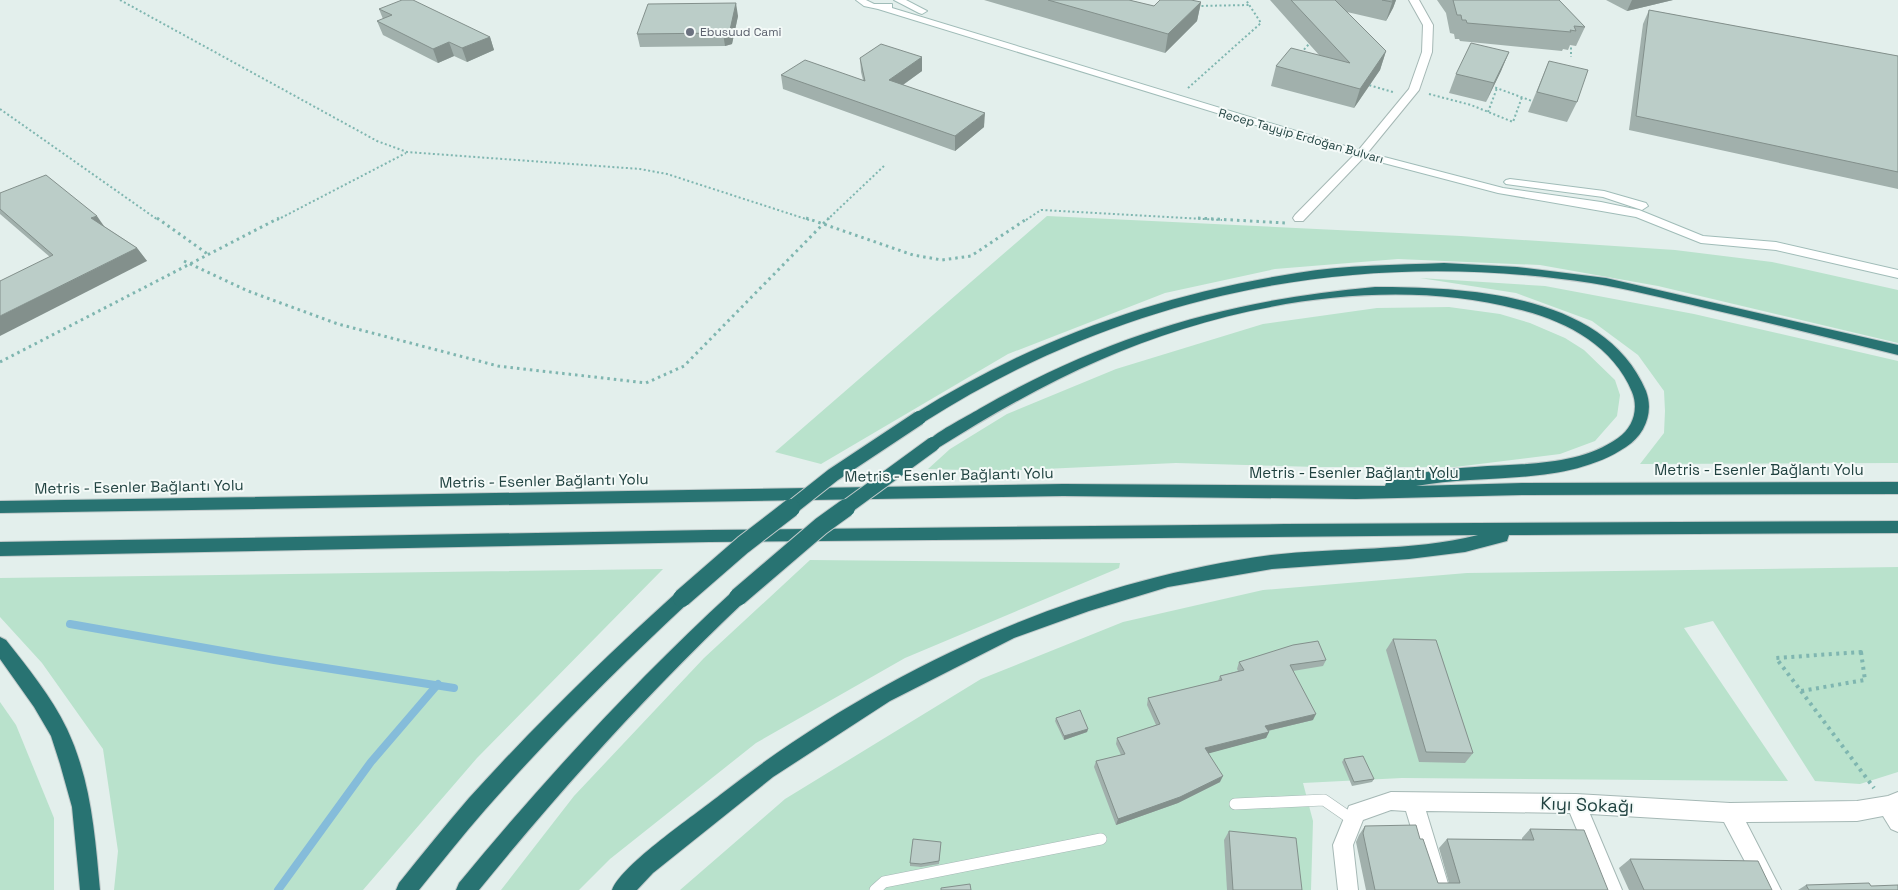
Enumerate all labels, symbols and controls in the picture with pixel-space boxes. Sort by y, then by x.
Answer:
place label: Ebusuud Cami [700,24,782,40]
marker: Ebusuud Cami [684,26,696,38]
street label: Recep Tayyip Erdoğan Bulvarı [1217,105,1385,167]
street label: Metris - Esenler Bağlantı Yolu [1654,460,1864,479]
street label: Metris - Esenler Bağlantı Yolu [844,463,1054,486]
street label: Metris - Esenler Bağlantı Yolu [1249,463,1459,482]
street label: Metris - Esenler Bağlantı Yolu [439,469,649,492]
street label: Metris - Esenler Bağlantı Yolu [34,475,244,498]
street label: Kıyı Sokağı [1540,791,1634,818]

